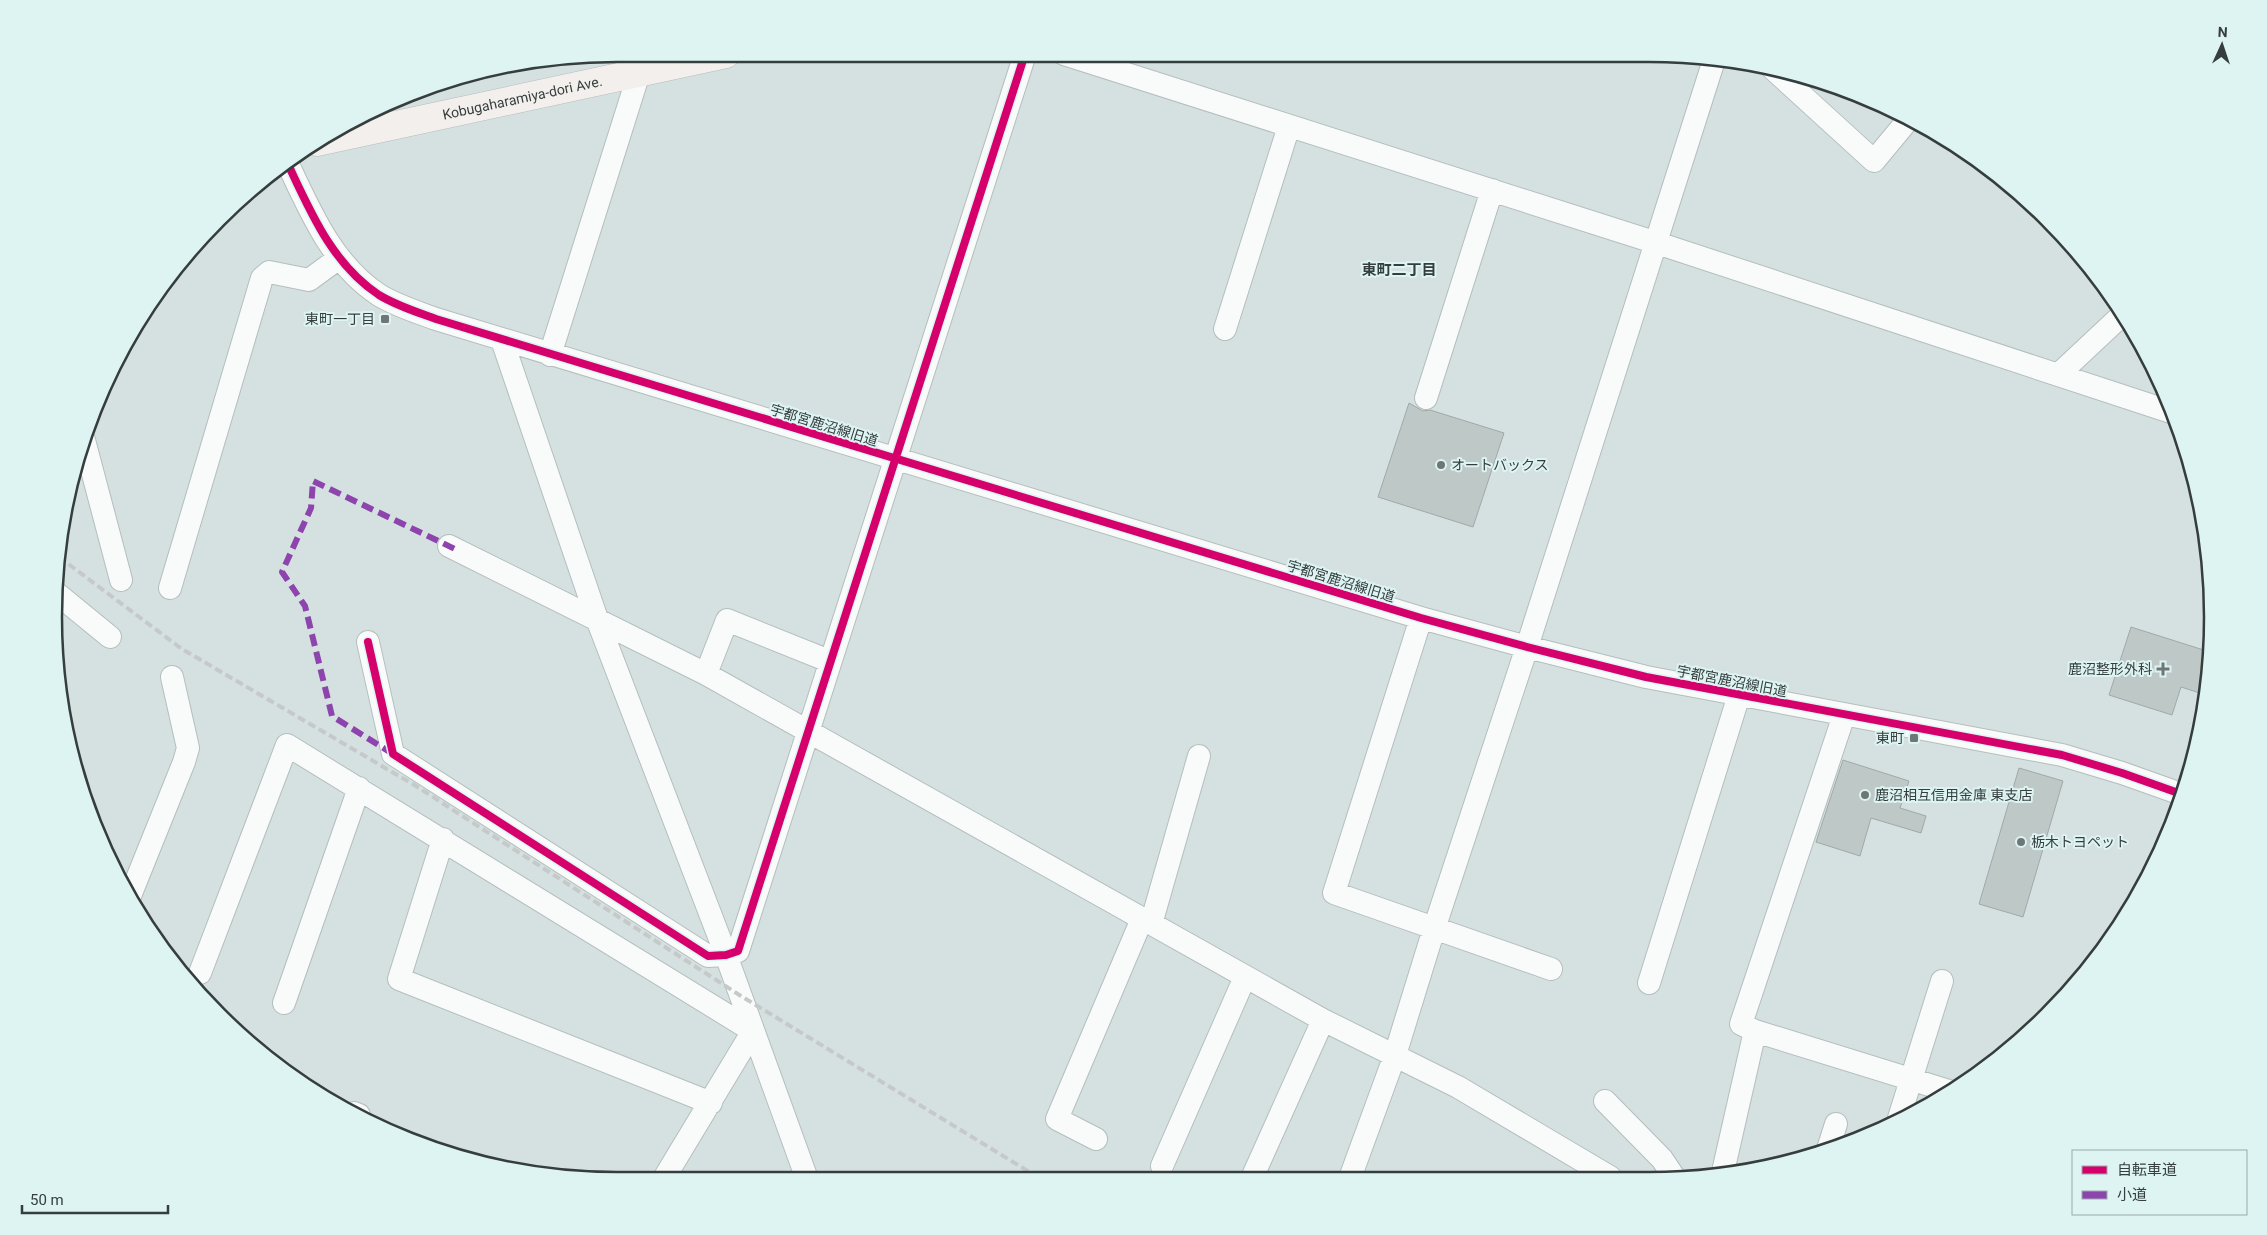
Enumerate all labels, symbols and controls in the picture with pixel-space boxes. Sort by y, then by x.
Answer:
north arrow [2197,20,2247,70]
text: N [2217,24,2228,40]
street label: Kobugaharamiya-dori Ave. [441,73,604,123]
district label: 東町二丁目 [1361,261,1437,279]
place label: 東町一丁目 [305,311,375,327]
marker: 東町一丁目 [379,313,391,325]
street label: 宇都宮鹿沼線旧道 [768,401,880,449]
place label: オートバックス [1451,457,1549,473]
marker: オートバックス [1435,459,1447,471]
street label: 宇都宮鹿沼線旧道 [1285,557,1397,605]
place label: 鹿沼整形外科 [2068,661,2152,677]
street label: 宇都宮鹿沼線旧道 [1676,662,1788,700]
marker: 鹿沼整形外科 [2156,662,2170,676]
place label: 東町 [1876,730,1904,746]
marker: 東町 [1908,732,1920,744]
place label: 鹿沼相互信用金庫 東支店 [1875,787,2032,803]
marker: 鹿沼相互信用金庫 東支店 [1859,789,1871,801]
place label: 栃木トヨペット [2031,834,2129,850]
marker: 栃木トヨペット [2015,836,2027,848]
legend [2072,1150,2247,1215]
text: 自転車道 [2117,1161,2177,1179]
scale bar [22,1182,169,1214]
text: 小道 [2117,1186,2147,1204]
text: 50 m [30,1191,64,1209]

